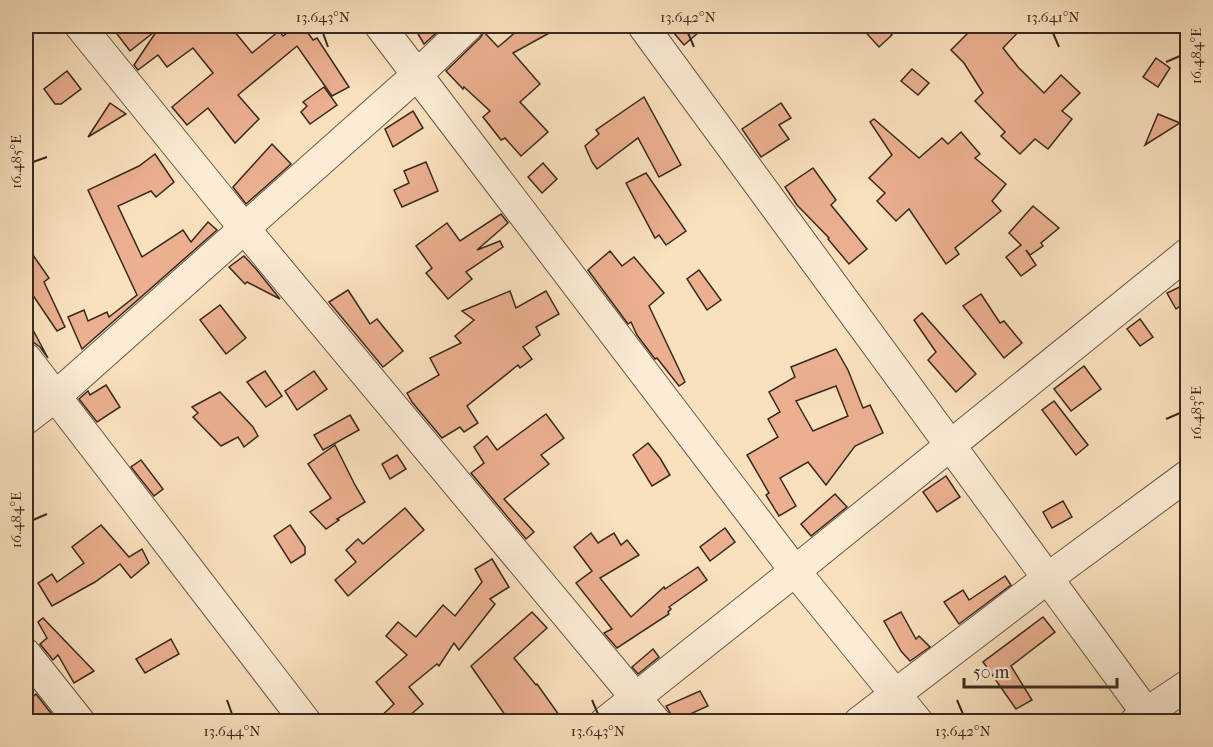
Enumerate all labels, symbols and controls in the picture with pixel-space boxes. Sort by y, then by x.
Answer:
text: 13.643°N [296,8,351,26]
text: 13.642°N [660,8,717,26]
text: 13.641°N [1026,8,1080,26]
text: 16.484°E [1187,28,1205,84]
text: 16.485°E [7,135,25,189]
text: 16.483°E [1187,386,1205,440]
text: 16.484°E [7,492,25,548]
scale bar [964,651,1117,689]
text: 50 m [973,662,1010,683]
text: 13.644°N [203,722,261,740]
text: 13.643°N [571,722,626,740]
text: 13.642°N [935,722,992,740]

